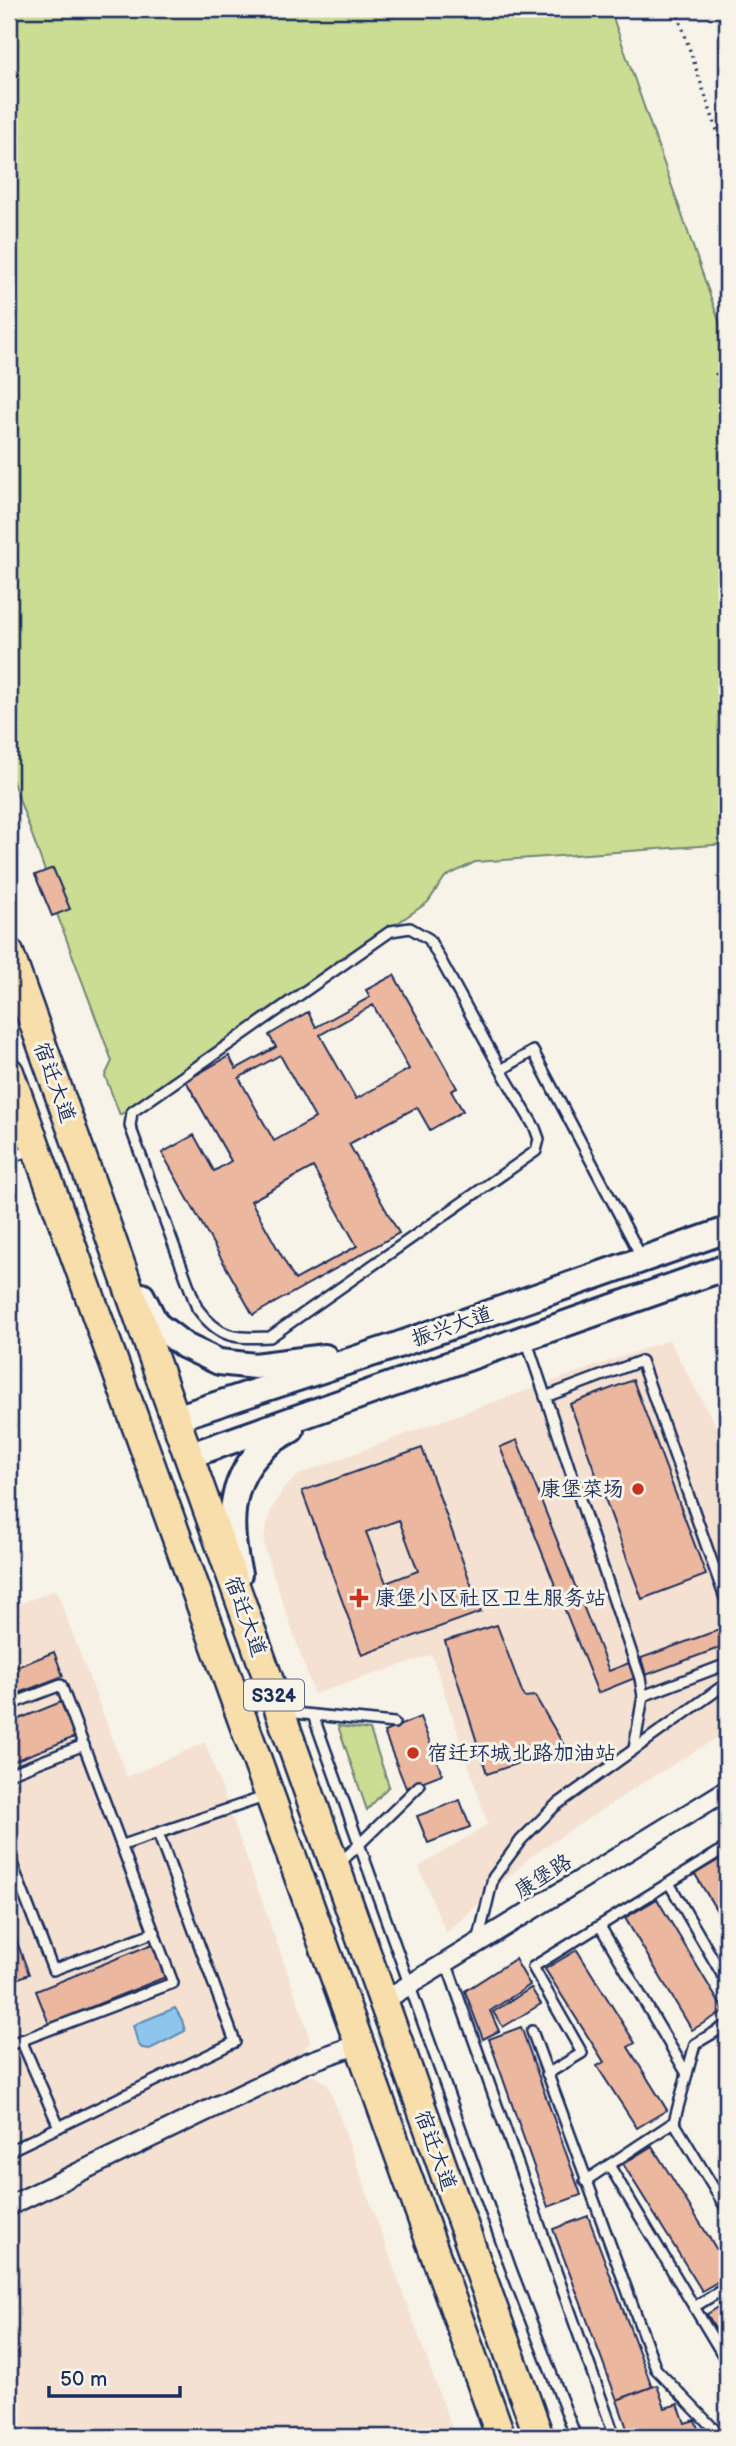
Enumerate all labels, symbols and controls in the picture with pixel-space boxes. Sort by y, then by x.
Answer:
street label: 宿迁大道 [28,1038,81,1126]
street label: 振兴大道 [408,1301,496,1352]
place label: 康堡菜场 [540,1477,624,1502]
marker: 康堡菜场 [630,1481,646,1497]
street label: 宿迁大道 [219,1572,272,1660]
place label: 康堡小区社区卫生服务站 [375,1586,606,1611]
marker: 康堡小区社区卫生服务站 [349,1588,369,1608]
road number: S324 [244,1680,304,1710]
place label: 宿迁环城北路加油站 [427,1741,616,1766]
marker: 宿迁环城北路加油站 [405,1745,421,1761]
street label: 康堡路 [510,1849,577,1904]
street label: 宿迁大道 [409,2106,462,2194]
scale bar [49,2355,180,2399]
text: 50 m [60,2367,107,2392]

